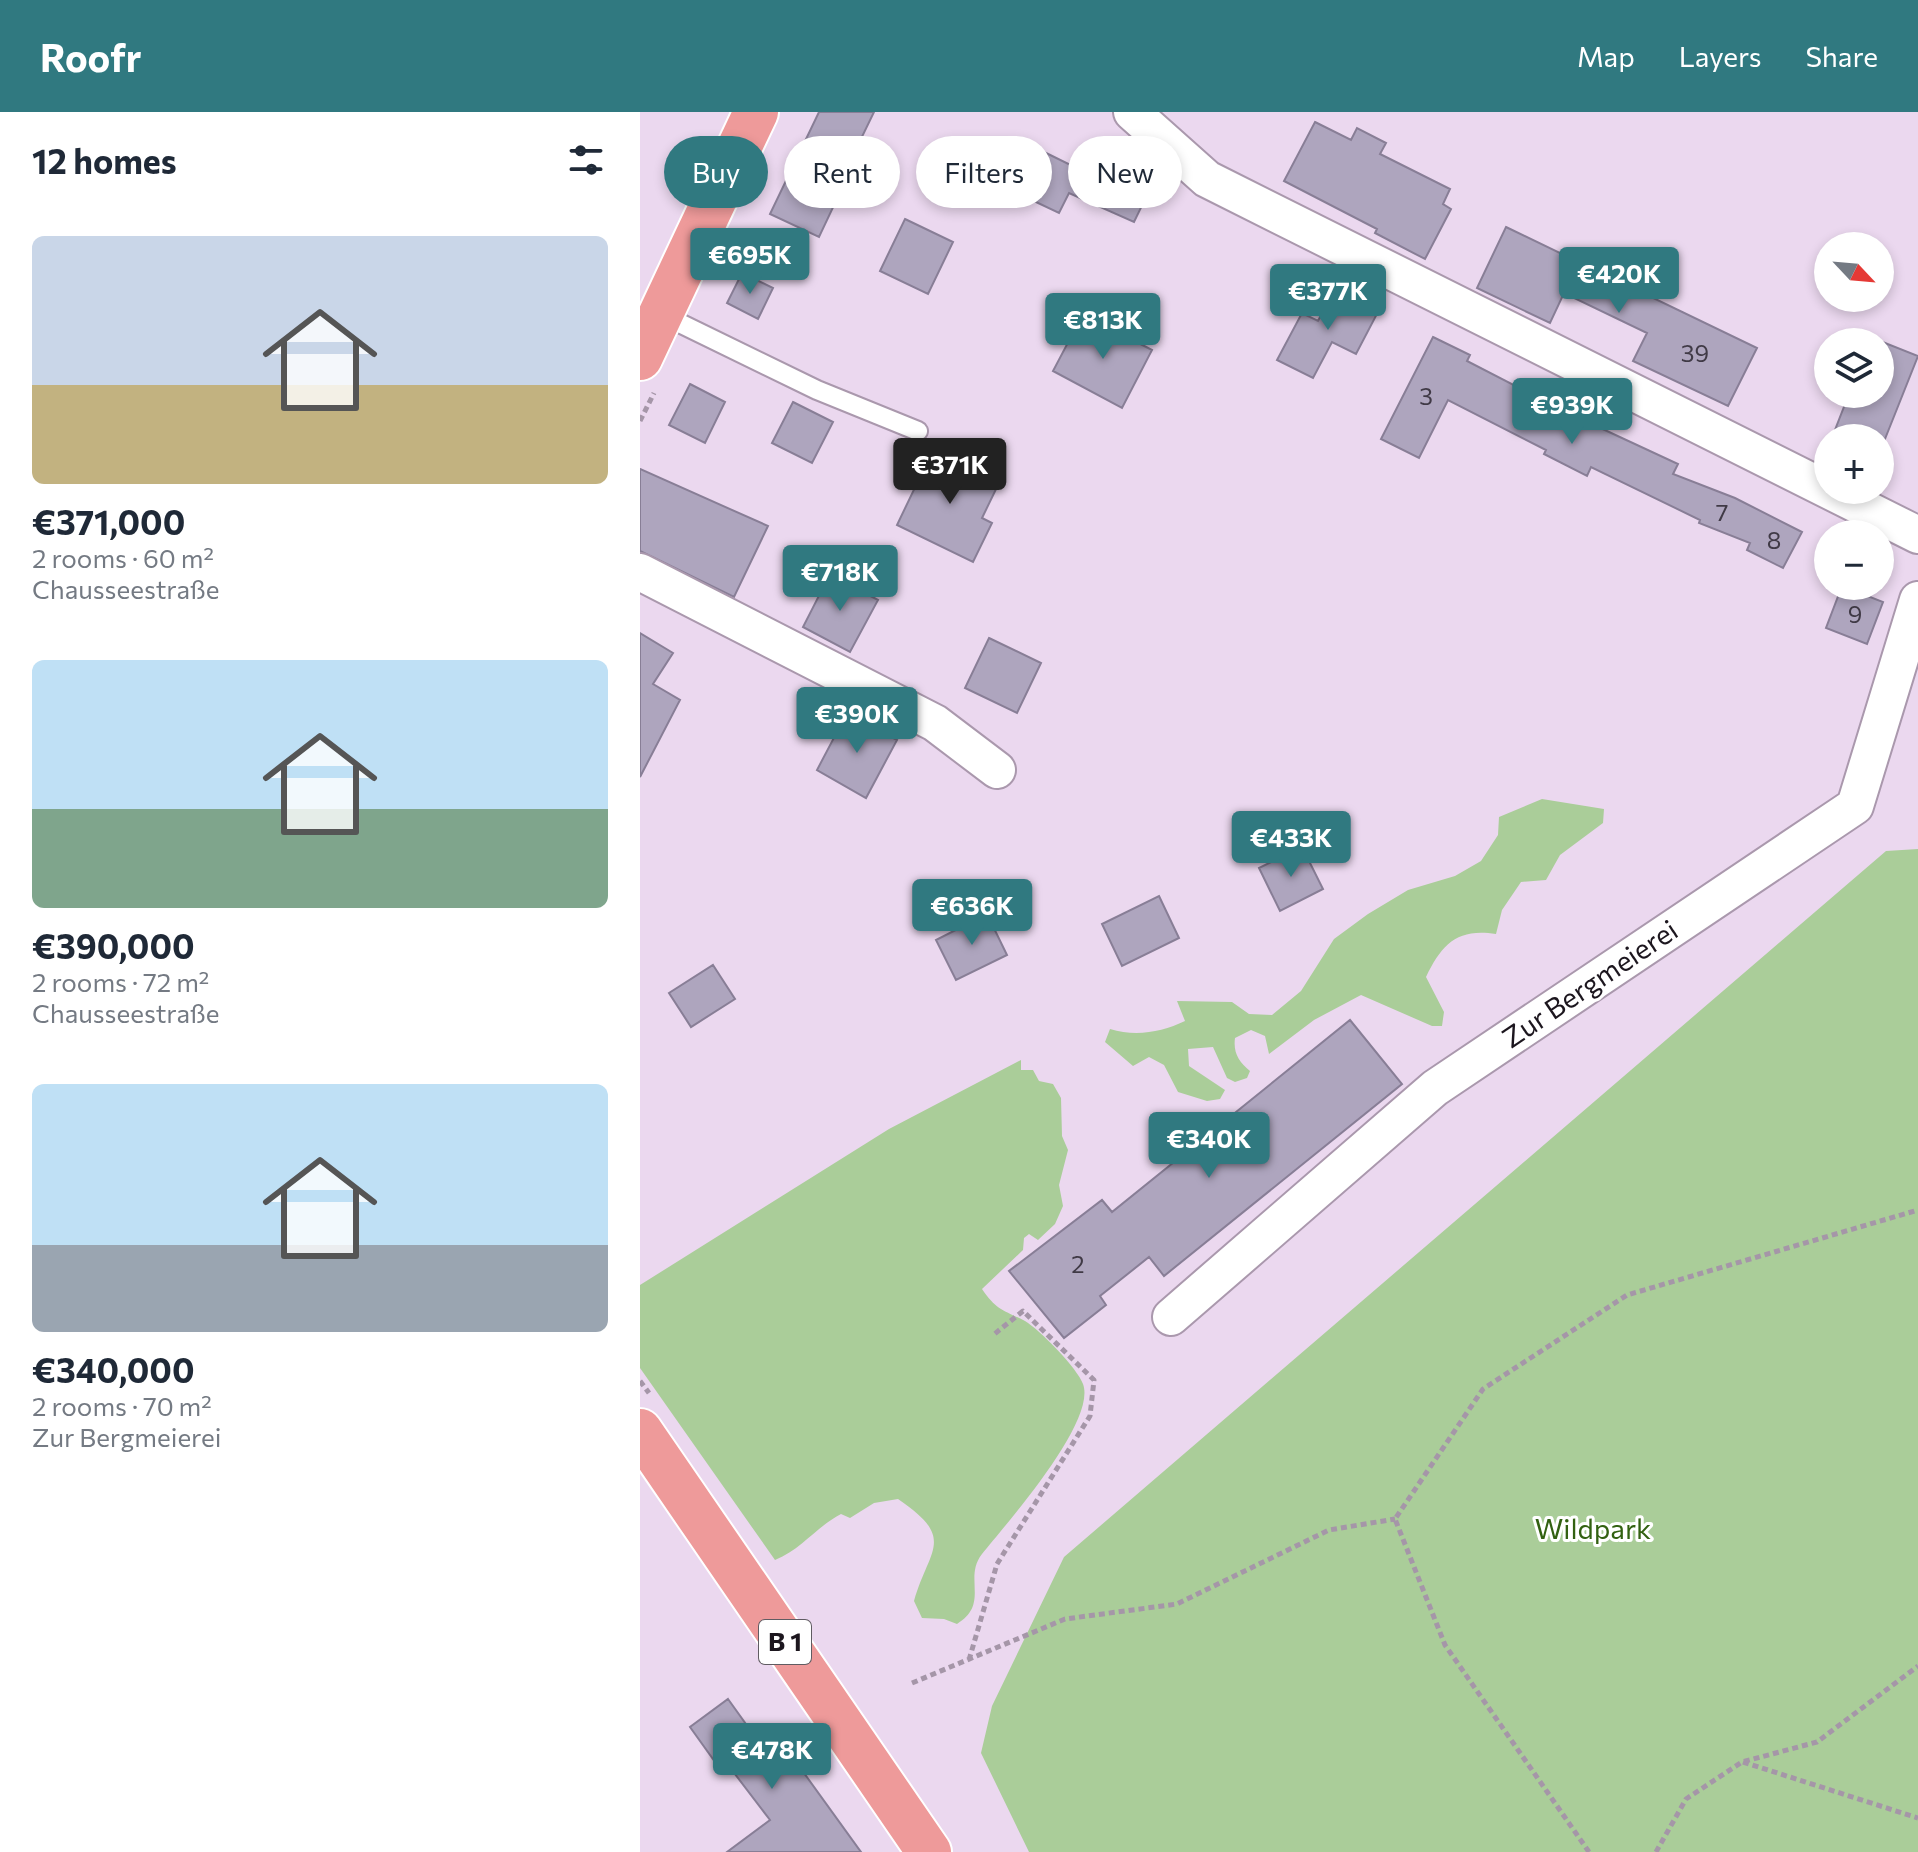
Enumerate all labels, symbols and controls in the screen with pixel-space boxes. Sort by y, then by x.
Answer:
text: Roofr [40,33,141,80]
text: Map [1577,39,1635,73]
text: Layers [1679,39,1761,73]
text: Share [1805,39,1878,73]
chip: Buy [664,136,768,208]
chip: Rent [784,136,900,208]
chip: Filters [916,136,1052,208]
chip: New [1068,136,1182,208]
icon: filters [564,138,608,182]
text: 12 homes [32,139,177,181]
pin: €695K [694,228,806,296]
north arrow [1814,232,1894,312]
map controls [1814,232,1894,600]
text: €695K [708,238,792,269]
pin: €420K [1563,247,1675,315]
text: €420K [1577,257,1661,288]
pin: €377K [1272,264,1384,332]
text: €377K [1288,274,1368,305]
icon: home [248,288,392,432]
pin: €813K [1047,293,1159,361]
text: €813K [1063,303,1143,334]
button: layers [1814,328,1894,408]
house number: 39 [1681,338,1709,367]
pin: €939K [1516,378,1628,446]
house number: 3 [1419,381,1433,410]
text: €939K [1530,388,1614,419]
button: + [1814,424,1894,504]
pin: €371K [894,438,1006,506]
text: €371K [911,448,989,479]
house number: 7 [1716,497,1728,526]
text: €371,000 [32,500,185,542]
button: − [1814,520,1894,600]
house number: 8 [1767,525,1781,554]
text: 2 rooms · 60 m² [32,542,214,573]
pin: €718K [784,545,896,613]
text: €718K [801,555,879,586]
text: Chausseestraße [32,573,220,604]
house number: 9 [1848,599,1862,628]
pin: €390K [801,687,913,755]
text: €390K [815,697,899,728]
icon: home [248,712,392,856]
pin: €433K [1235,811,1347,879]
text: €433K [1250,821,1332,852]
pin: €636K [916,879,1028,947]
text: €636K [930,889,1014,920]
street label: Zur Bergmeierei [1495,912,1684,1054]
text: €390,000 [32,924,195,966]
text: 2 rooms · 72 m² [32,966,209,997]
text: Chausseestraße [32,997,220,1028]
pin: €340K [1153,1112,1265,1180]
text: €340K [1167,1122,1251,1153]
icon: home [248,1136,392,1280]
house number: 2 [1071,1249,1085,1278]
text: €340,000 [32,1348,195,1390]
text: 2 rooms · 70 m² [32,1390,212,1421]
text: Zur Bergmeierei [32,1421,221,1452]
park label: Wildpark [1535,1511,1651,1545]
road number: B 1 [759,1620,811,1664]
pin: €478K [716,1723,828,1791]
text: €478K [731,1733,813,1764]

